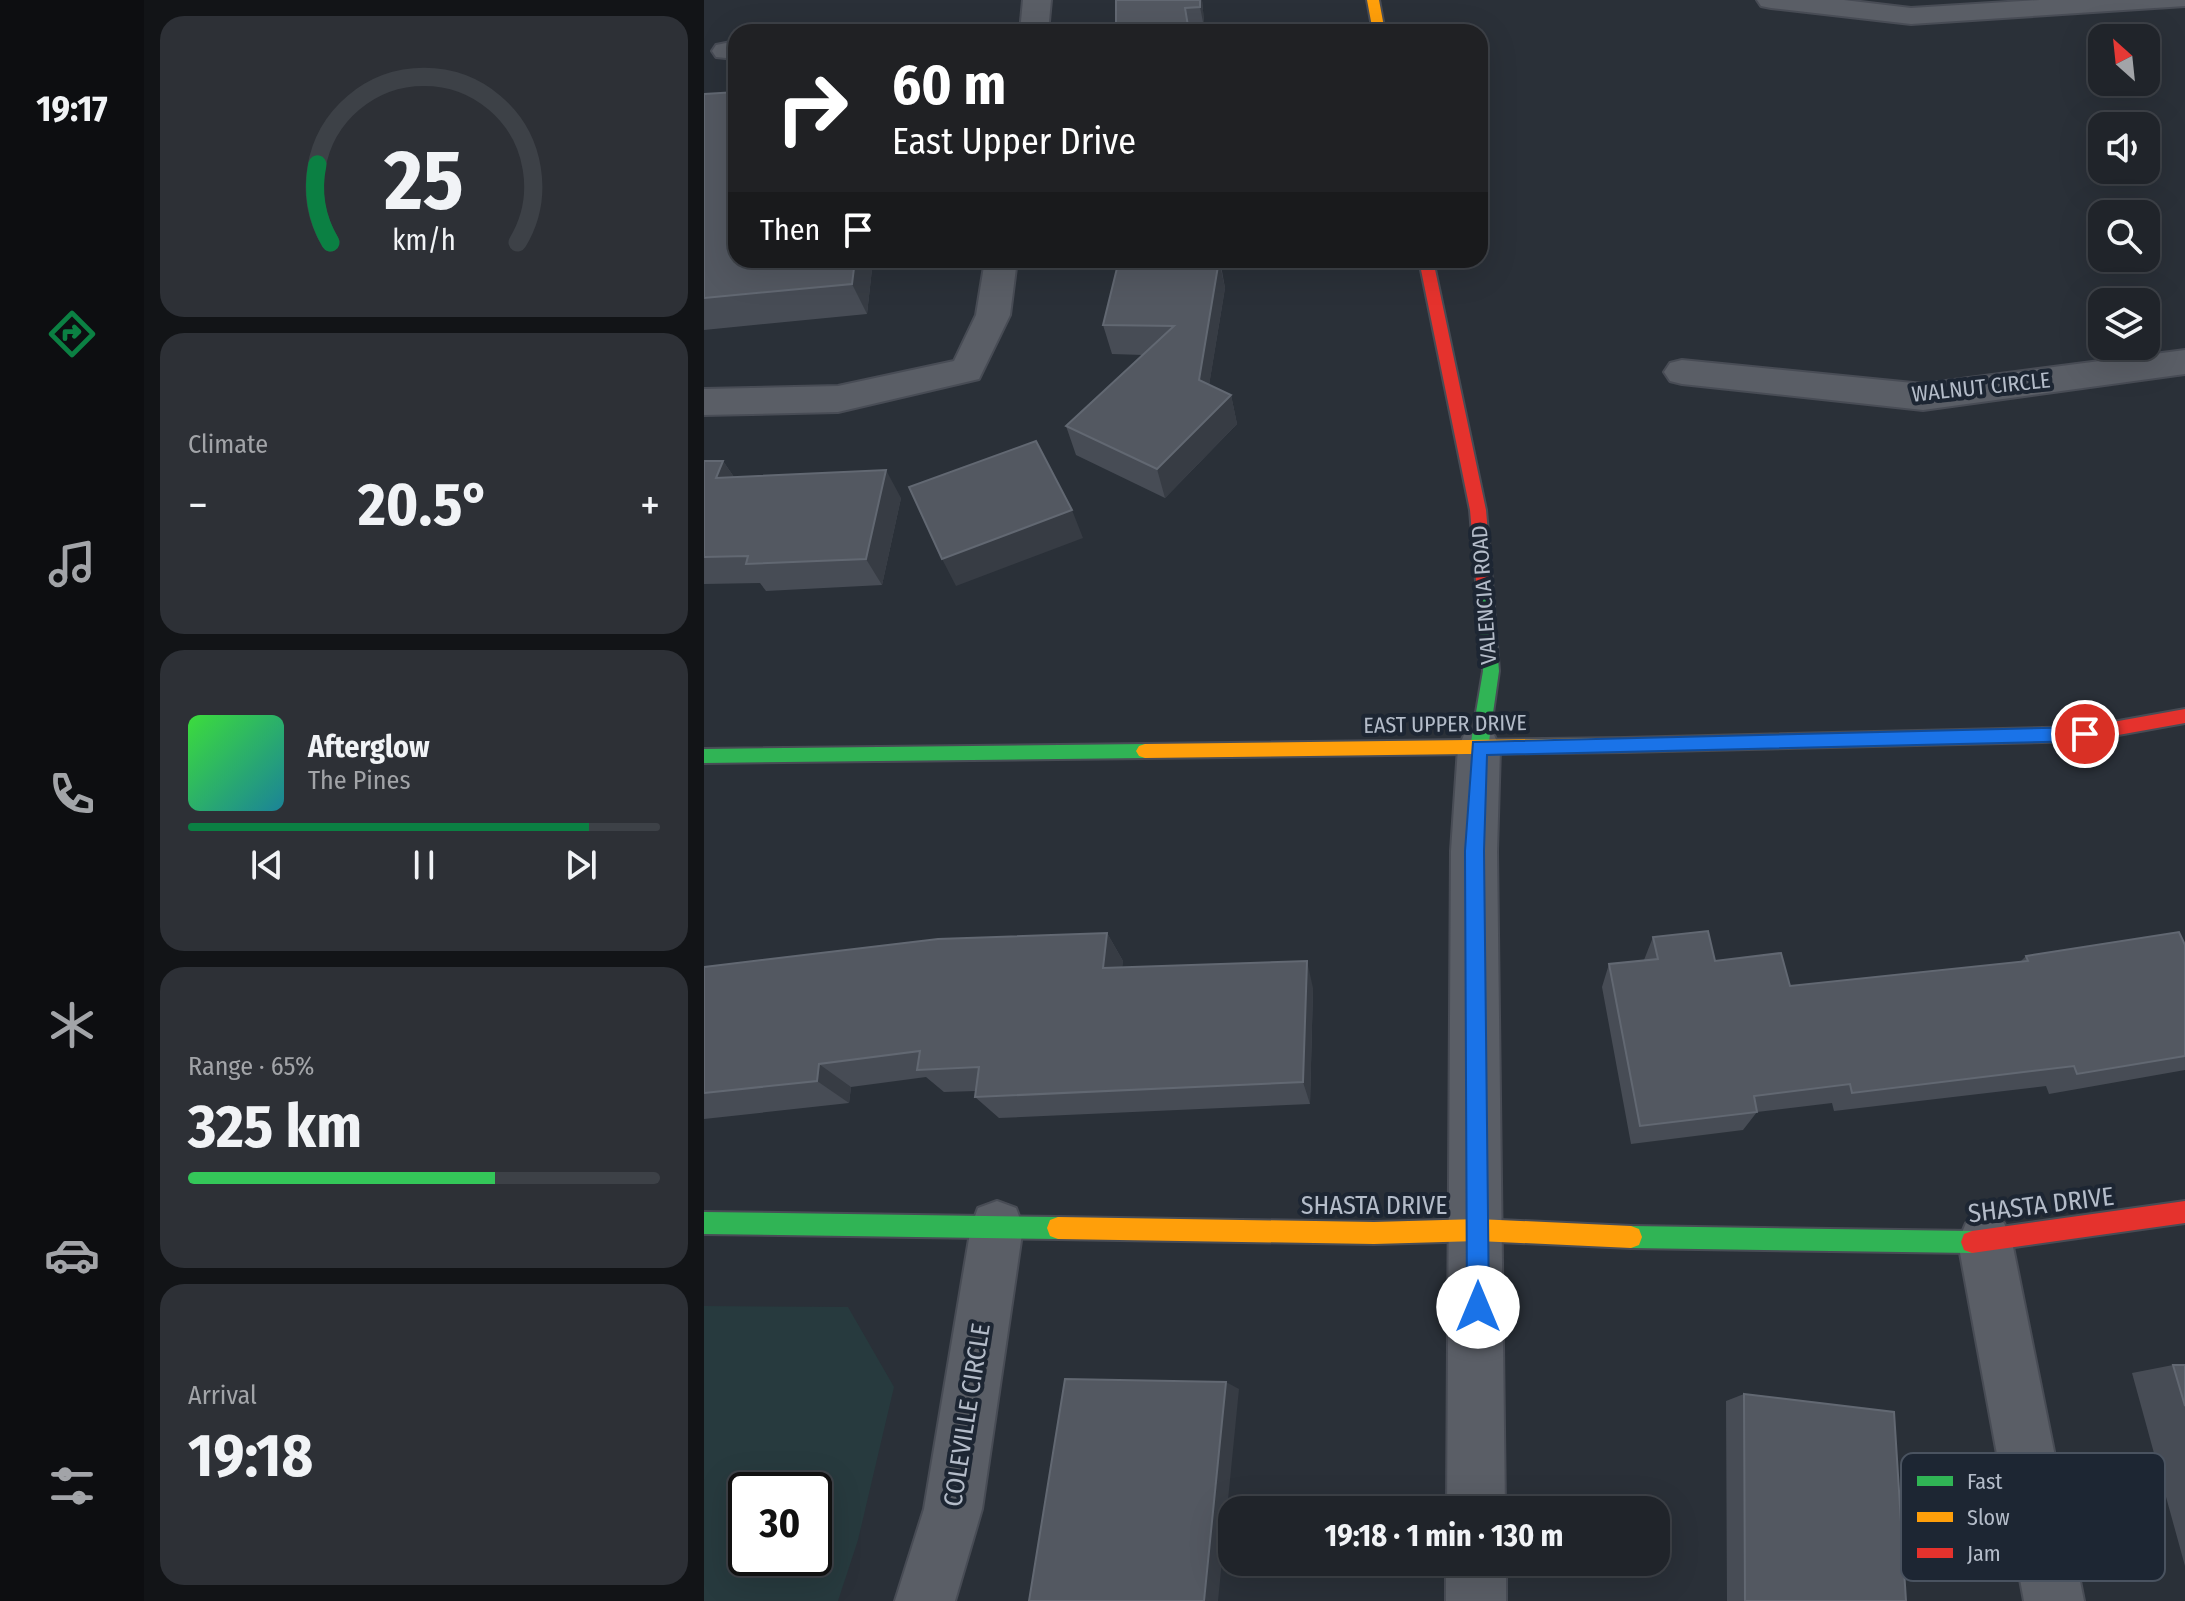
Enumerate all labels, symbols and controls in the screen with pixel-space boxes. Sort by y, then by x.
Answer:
north arrow [2088,24,2160,96]
map controls [2088,24,2160,360]
text: 60 m [892,52,1006,119]
icon: right [760,56,864,160]
text: 19:17 [36,87,108,131]
button: sound [2088,112,2160,184]
text: East Upper Drive [892,120,1136,164]
text: 25 [383,130,464,230]
button: search [2088,200,2160,272]
icon: arrive [836,208,880,252]
text: Then [760,212,820,248]
text: km/h [392,223,456,258]
button: layers [2088,288,2160,360]
icon: directions [44,306,100,362]
street label: WALNUT CIRCLE [1910,366,2052,408]
text: Climate [188,429,268,460]
text: 20.5° [358,469,490,541]
text: − [188,479,208,532]
text: + [640,479,660,532]
street label: VALENCIA ROAD [1466,525,1502,665]
icon: music [44,536,100,592]
pin [2051,700,2119,768]
street label: EAST UPPER DRIVE [1363,709,1527,739]
icon: arrive [2063,712,2107,756]
text: Afterglow [308,729,430,765]
text: The Pines [308,765,411,796]
icon: phone [44,766,100,822]
icon: previous [245,843,289,887]
icon: pause [402,843,446,887]
icon: next [559,843,603,887]
icon: climate [44,997,100,1053]
text: Range · 65% [188,1051,314,1082]
text: 325 km [188,1091,362,1163]
street label: SHASTA DRIVE [1966,1181,2116,1229]
street label: SHASTA DRIVE [1301,1190,1447,1221]
icon: car [44,1227,100,1283]
position arrow [1436,1265,1520,1349]
street label: COLEVILLE CIRCLE [937,1321,997,1509]
text: Arrival [188,1380,257,1411]
text: 19:18 [188,1420,313,1492]
legend [1901,1453,2165,1581]
icon: filters [44,1458,100,1514]
text: Fast [1967,1468,2003,1495]
speed limit sign: 30 [728,1472,832,1576]
text: Slow [1967,1504,2010,1531]
text: 19:18 · 1 min · 130 m [1325,1518,1563,1554]
text: Jam [1967,1540,2001,1567]

